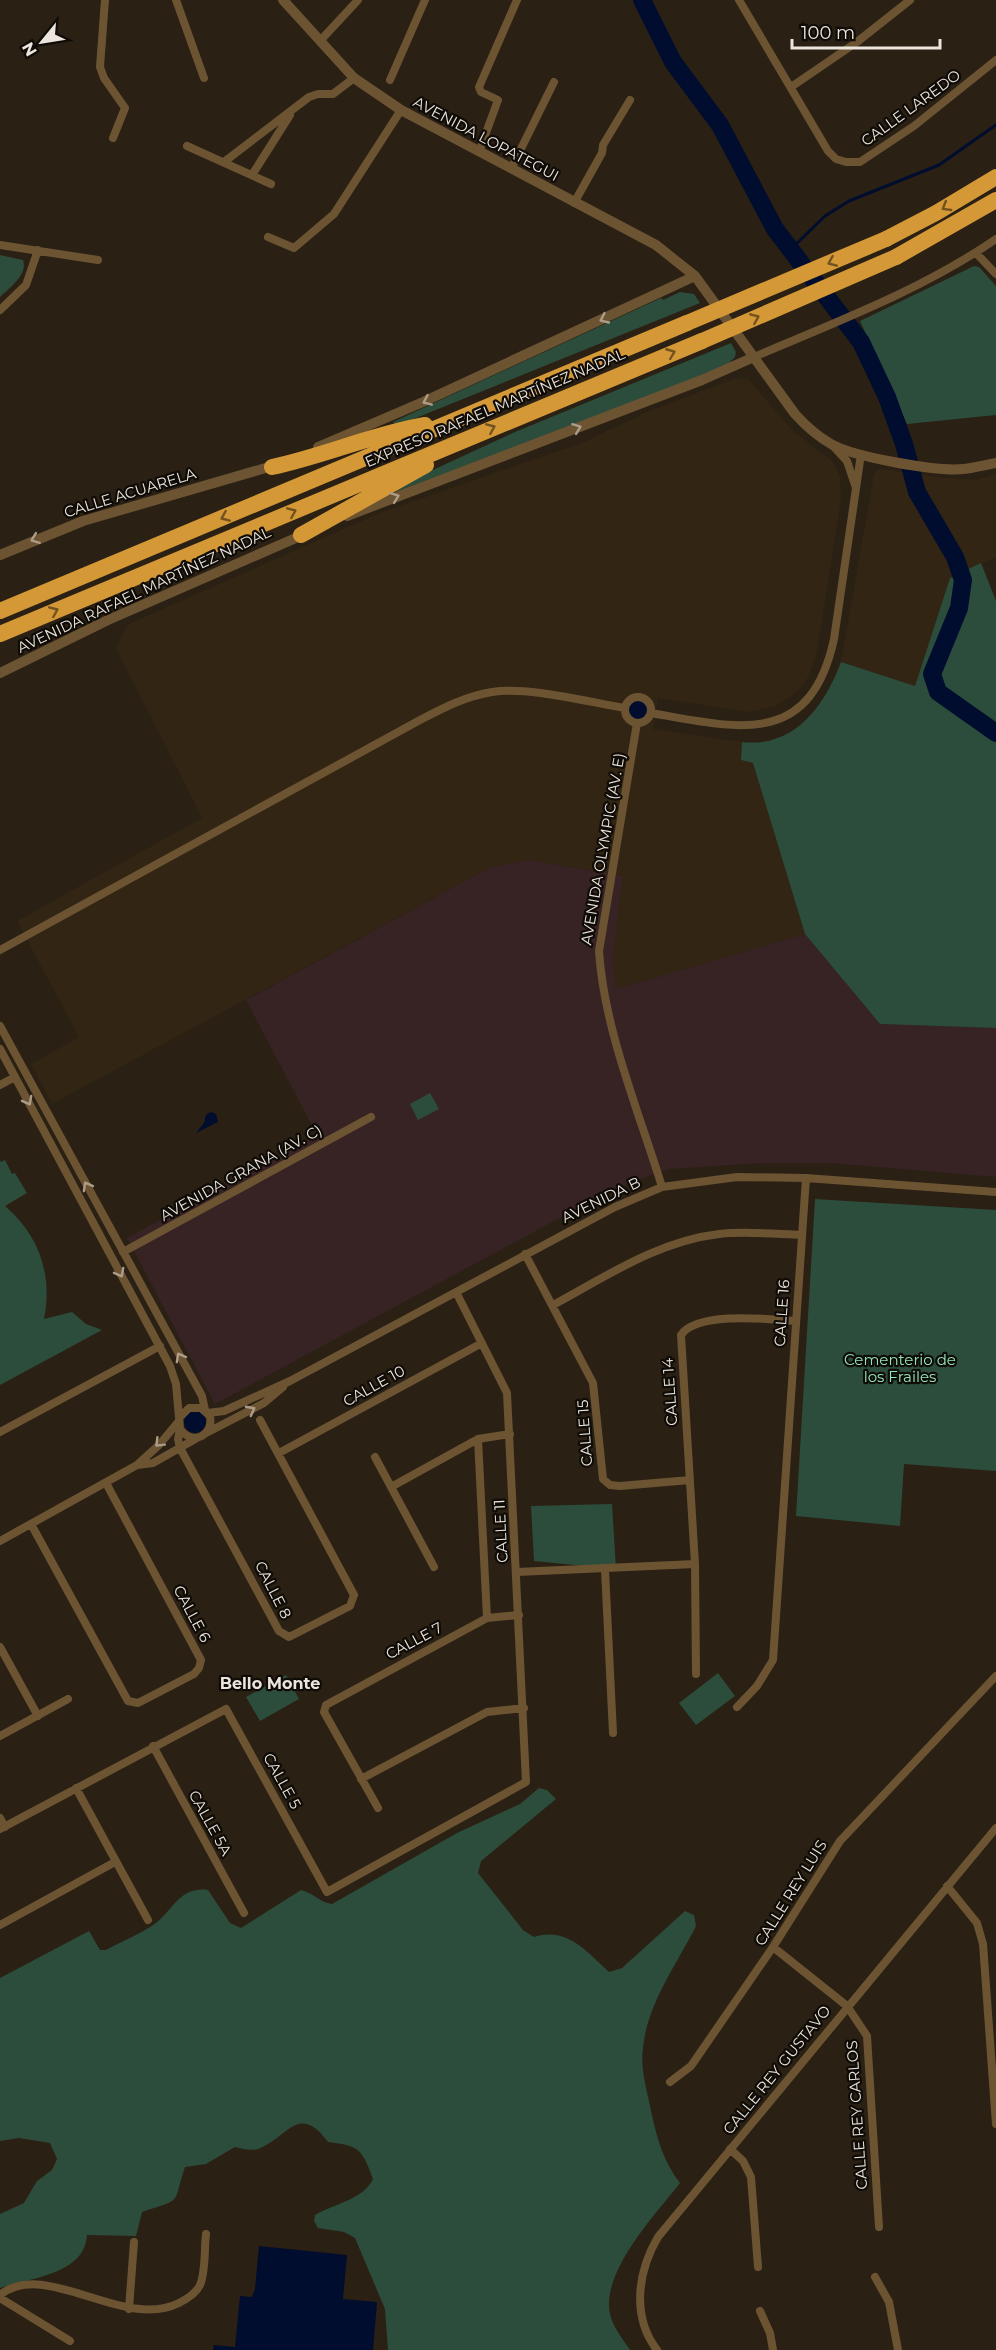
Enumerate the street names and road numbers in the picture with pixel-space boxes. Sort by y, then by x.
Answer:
street label: CALLE LAREDO [857,65,964,150]
street label: AVENIDA LOPATEGUI [410,92,562,185]
street label: EXPRESO RAFAEL MARTÍNEZ NADAL [362,344,628,471]
street label: CALLE ACUARELA [62,463,198,522]
street label: AVENIDA RAFAEL MARTÍNEZ NADAL [14,522,274,657]
street label: AVENIDA OLYMPIC (AV. E) [576,751,629,947]
street label: AVENIDA GRANA (AV. C) [157,1120,325,1225]
street label: AVENIDA B [558,1172,643,1227]
street label: CALLE 16 [770,1279,793,1347]
street label: CALLE 14 [658,1357,681,1427]
street label: CALLE 10 [339,1361,408,1410]
street label: CALLE 15 [573,1399,596,1467]
street label: CALLE 11 [489,1499,512,1563]
street label: CALLE 8 [251,1558,296,1622]
street label: CALLE 6 [170,1582,215,1646]
street label: CALLE 7 [382,1618,446,1663]
street label: CALLE 5 [259,1749,306,1812]
street label: CALLE 5A [185,1787,236,1859]
street label: CALLE REY LUIS [750,1836,831,1949]
street label: CALLE REY GUSTAVO [719,2001,835,2138]
street label: CALLE REY CARLOS [842,2040,871,2190]

